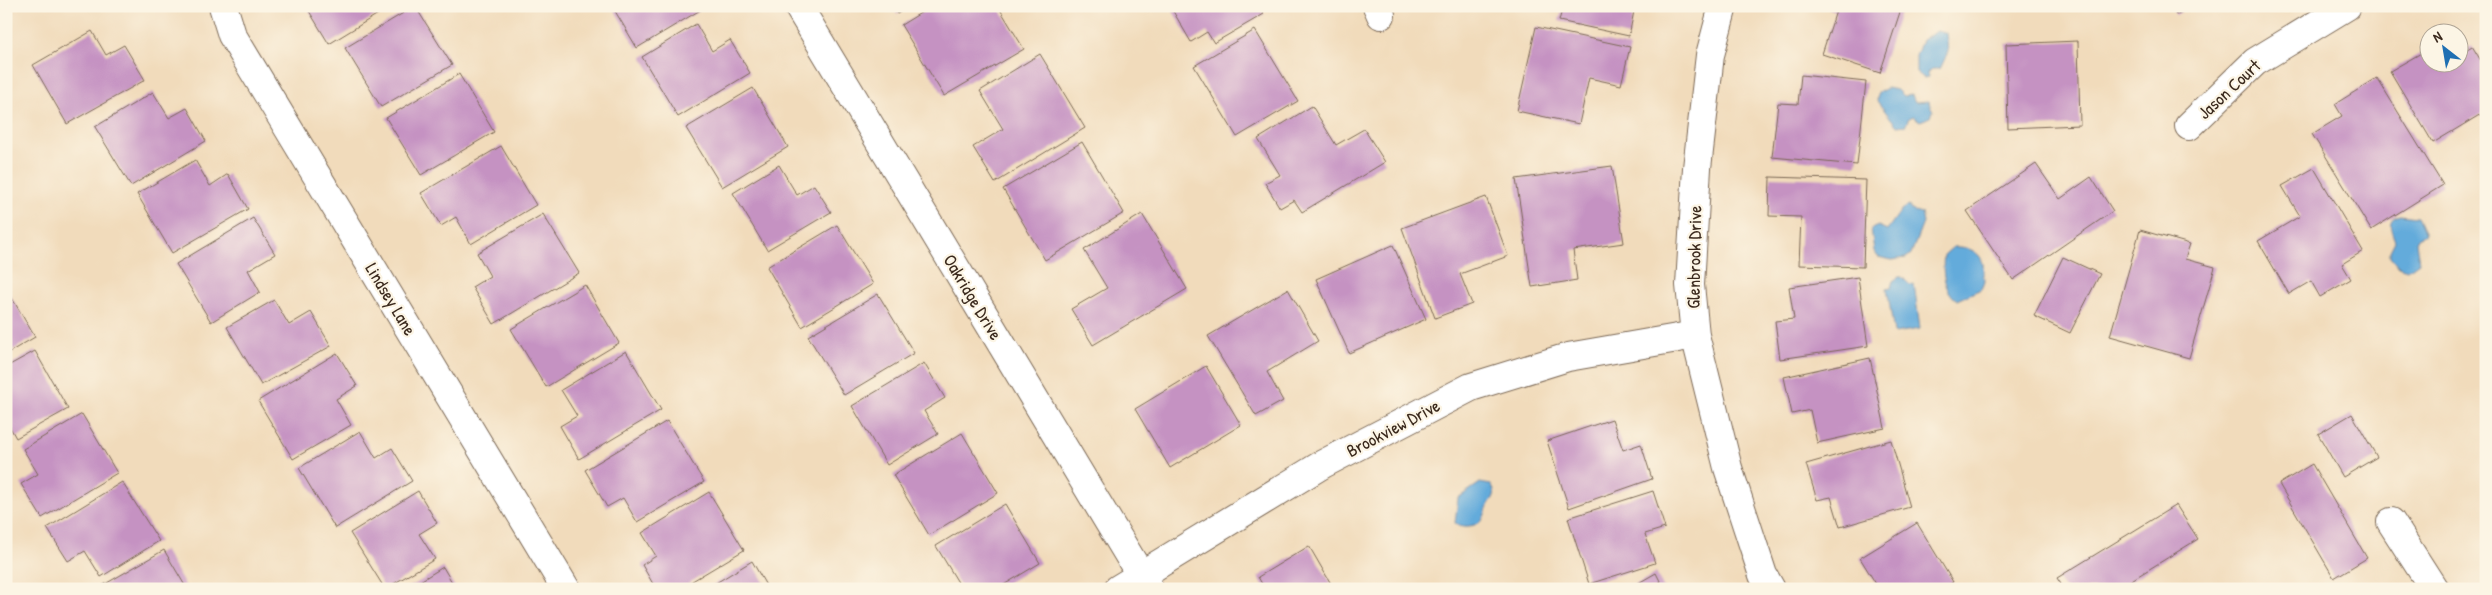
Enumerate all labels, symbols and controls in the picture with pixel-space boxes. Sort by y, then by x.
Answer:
north arrow [2420,22,2470,72]
text: N [2429,26,2446,46]
street label: Jason Court [2192,53,2266,125]
street label: Glenbrook Drive [1681,205,1707,309]
street label: Oakridge Drive [938,250,1008,344]
street label: Lindsey Lane [359,258,423,340]
street label: Brookview Drive [1342,393,1444,463]

